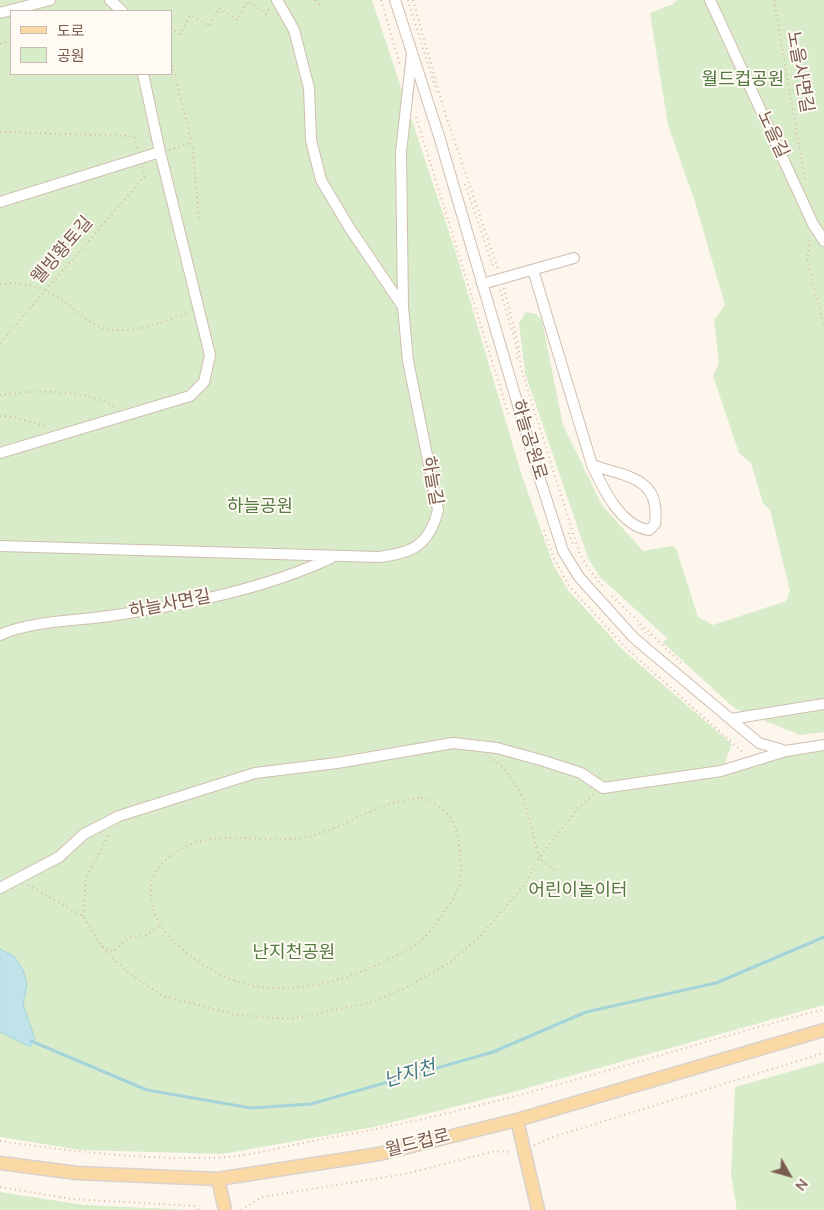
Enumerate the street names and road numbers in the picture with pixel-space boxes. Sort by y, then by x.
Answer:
street label: 노을사면길 [781,29,817,115]
street label: 노을길 [752,108,792,162]
street label: 웰빙황토길 [28,213,98,289]
street label: 하늘공원로 [506,397,550,483]
street label: 하늘길 [416,455,446,507]
street label: 하늘사면길 [127,586,213,624]
street label: 월드컵로 [383,1126,453,1162]

